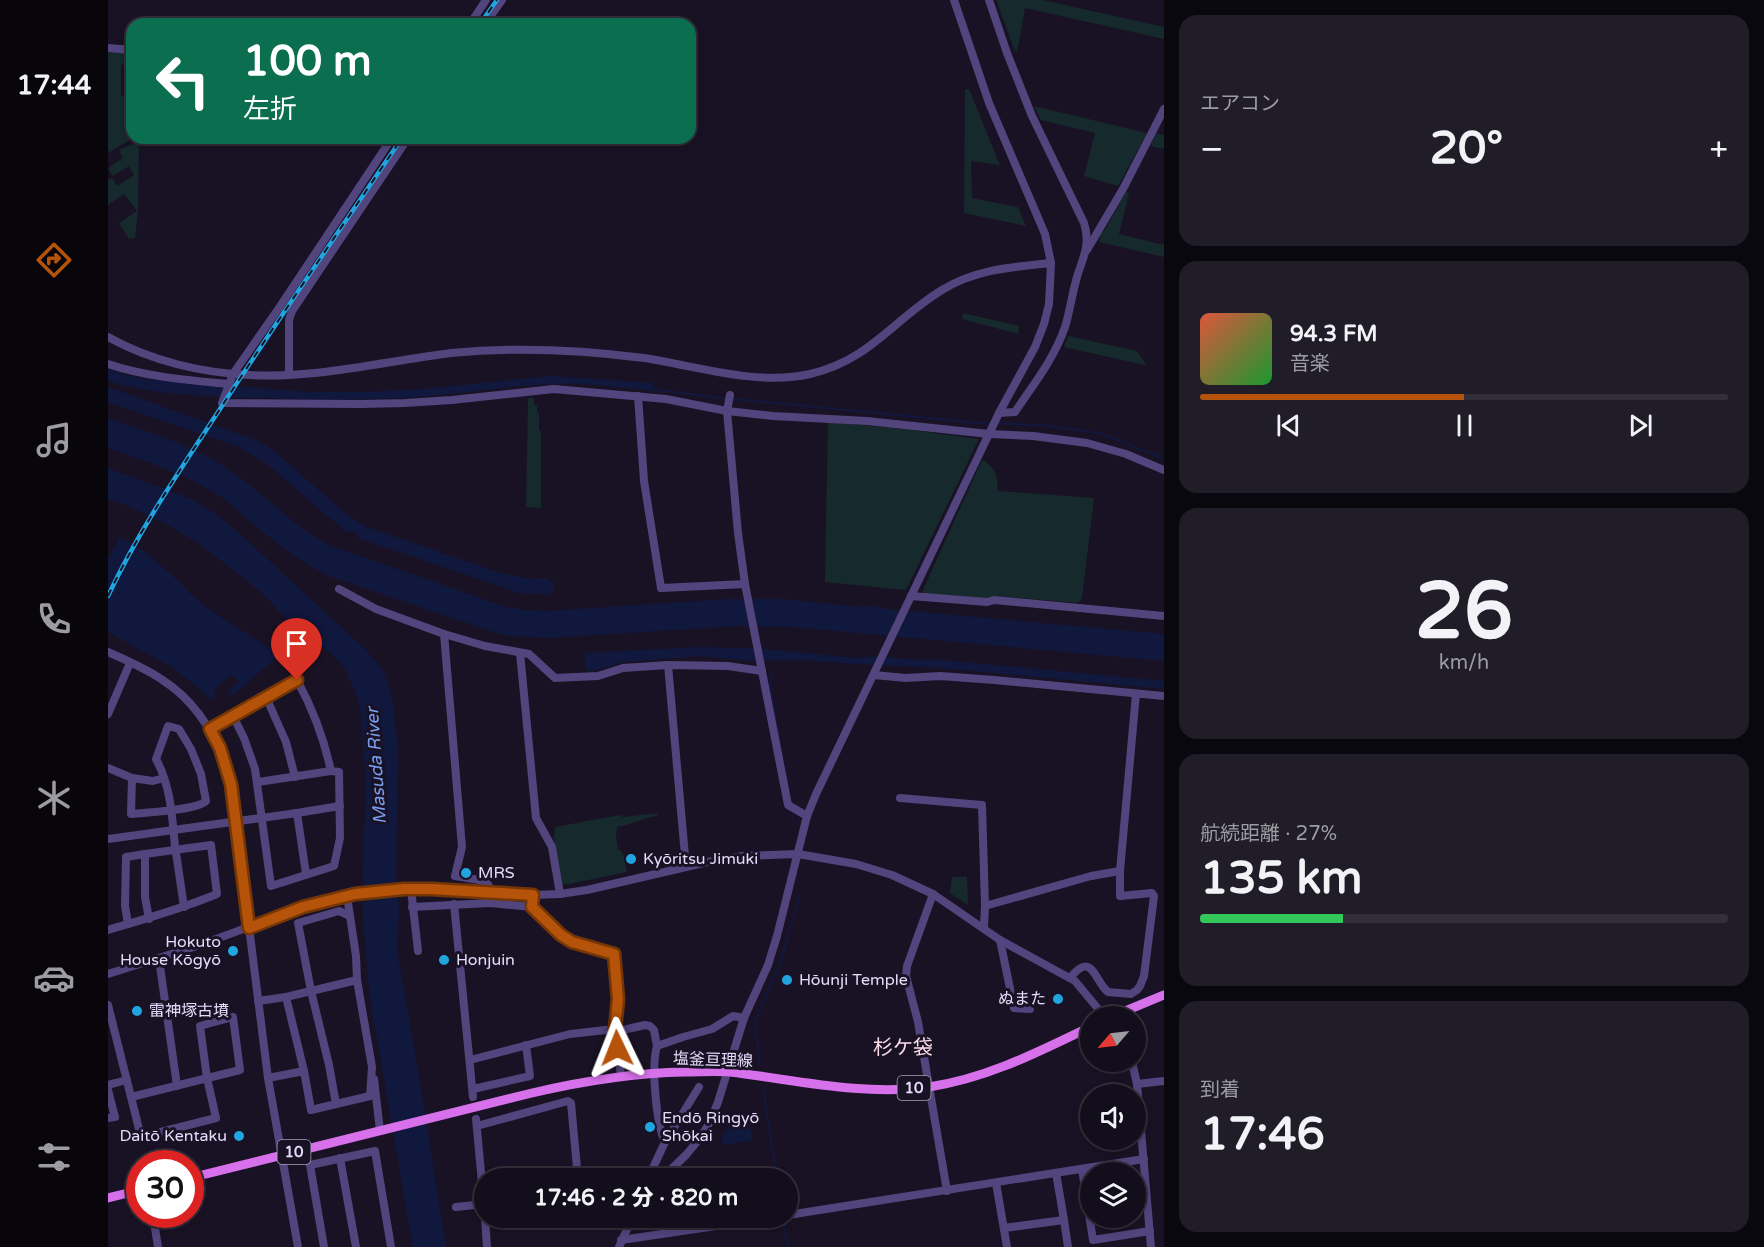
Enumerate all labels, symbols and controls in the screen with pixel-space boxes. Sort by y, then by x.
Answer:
text: 100 m [243,36,372,87]
icon: left [144,42,222,120]
text: 17:44 [17,69,91,102]
text: エアコン [1200,92,1280,116]
text: 左折 [243,93,297,126]
text: 20° [1430,122,1503,176]
text: − [1200,130,1224,169]
text: + [1709,130,1728,169]
icon: directions [33,239,75,281]
text: 94.3 FM [1290,321,1378,347]
text: 音楽 [1290,352,1330,376]
icon: previous [1272,409,1305,442]
icon: pause [1448,409,1481,442]
icon: next [1624,409,1657,442]
icon: music [33,419,75,461]
text: 26 [1415,565,1513,659]
icon: phone [33,598,75,640]
pin [271,618,322,680]
icon: arrive [280,627,313,660]
text: km/h [1439,651,1489,675]
water label: Masuda River [361,705,391,825]
icon: climate [33,777,75,819]
text: 航続距離 · 27% [1200,822,1337,846]
place label: Kyōritsu Jimuki [643,849,758,869]
marker: Kyōritsu Jimuki [624,852,638,866]
text: 135 km [1200,852,1362,906]
place label: MRS [478,863,515,883]
marker: MRS [459,866,473,880]
place label: Hokuto House Kōgyō [120,932,221,970]
marker: Hokuto House Kōgyō [226,944,240,958]
place label: Honjuin [456,950,515,970]
marker: Honjuin [437,953,451,967]
icon: car [33,957,75,999]
place label: Hōunji Temple [799,970,908,990]
marker: Hōunji Temple [780,973,794,987]
place label: ぬまた [998,989,1046,1009]
marker: ぬまた [1051,992,1065,1006]
place label: 雷神塚古墳 [149,1001,229,1021]
marker: 雷神塚古墳 [130,1004,144,1018]
north arrow [1080,1006,1146,1072]
map controls [1080,1006,1146,1228]
position arrow [585,1016,649,1080]
district label: 杉ケ袋 [873,1036,933,1060]
street label: 塩釜亘理線 [673,1049,753,1071]
road number: 10 [898,1076,930,1100]
text: 到着 [1200,1078,1240,1102]
button: sound [1080,1084,1146,1150]
place label: Endō Ringyō Shōkai [662,1108,759,1146]
text: 17:46 [1200,1108,1325,1162]
marker: Endō Ringyō Shōkai [643,1120,657,1134]
place label: Daitō Kentaku [119,1126,227,1146]
marker: Daitō Kentaku [232,1129,246,1143]
icon: filters [33,1136,75,1178]
road number: 10 [278,1140,310,1164]
speed limit sign: 30 [126,1150,204,1228]
button: layers [1080,1162,1146,1228]
text: 17:46 · 2 分 · 820 m [534,1185,738,1211]

